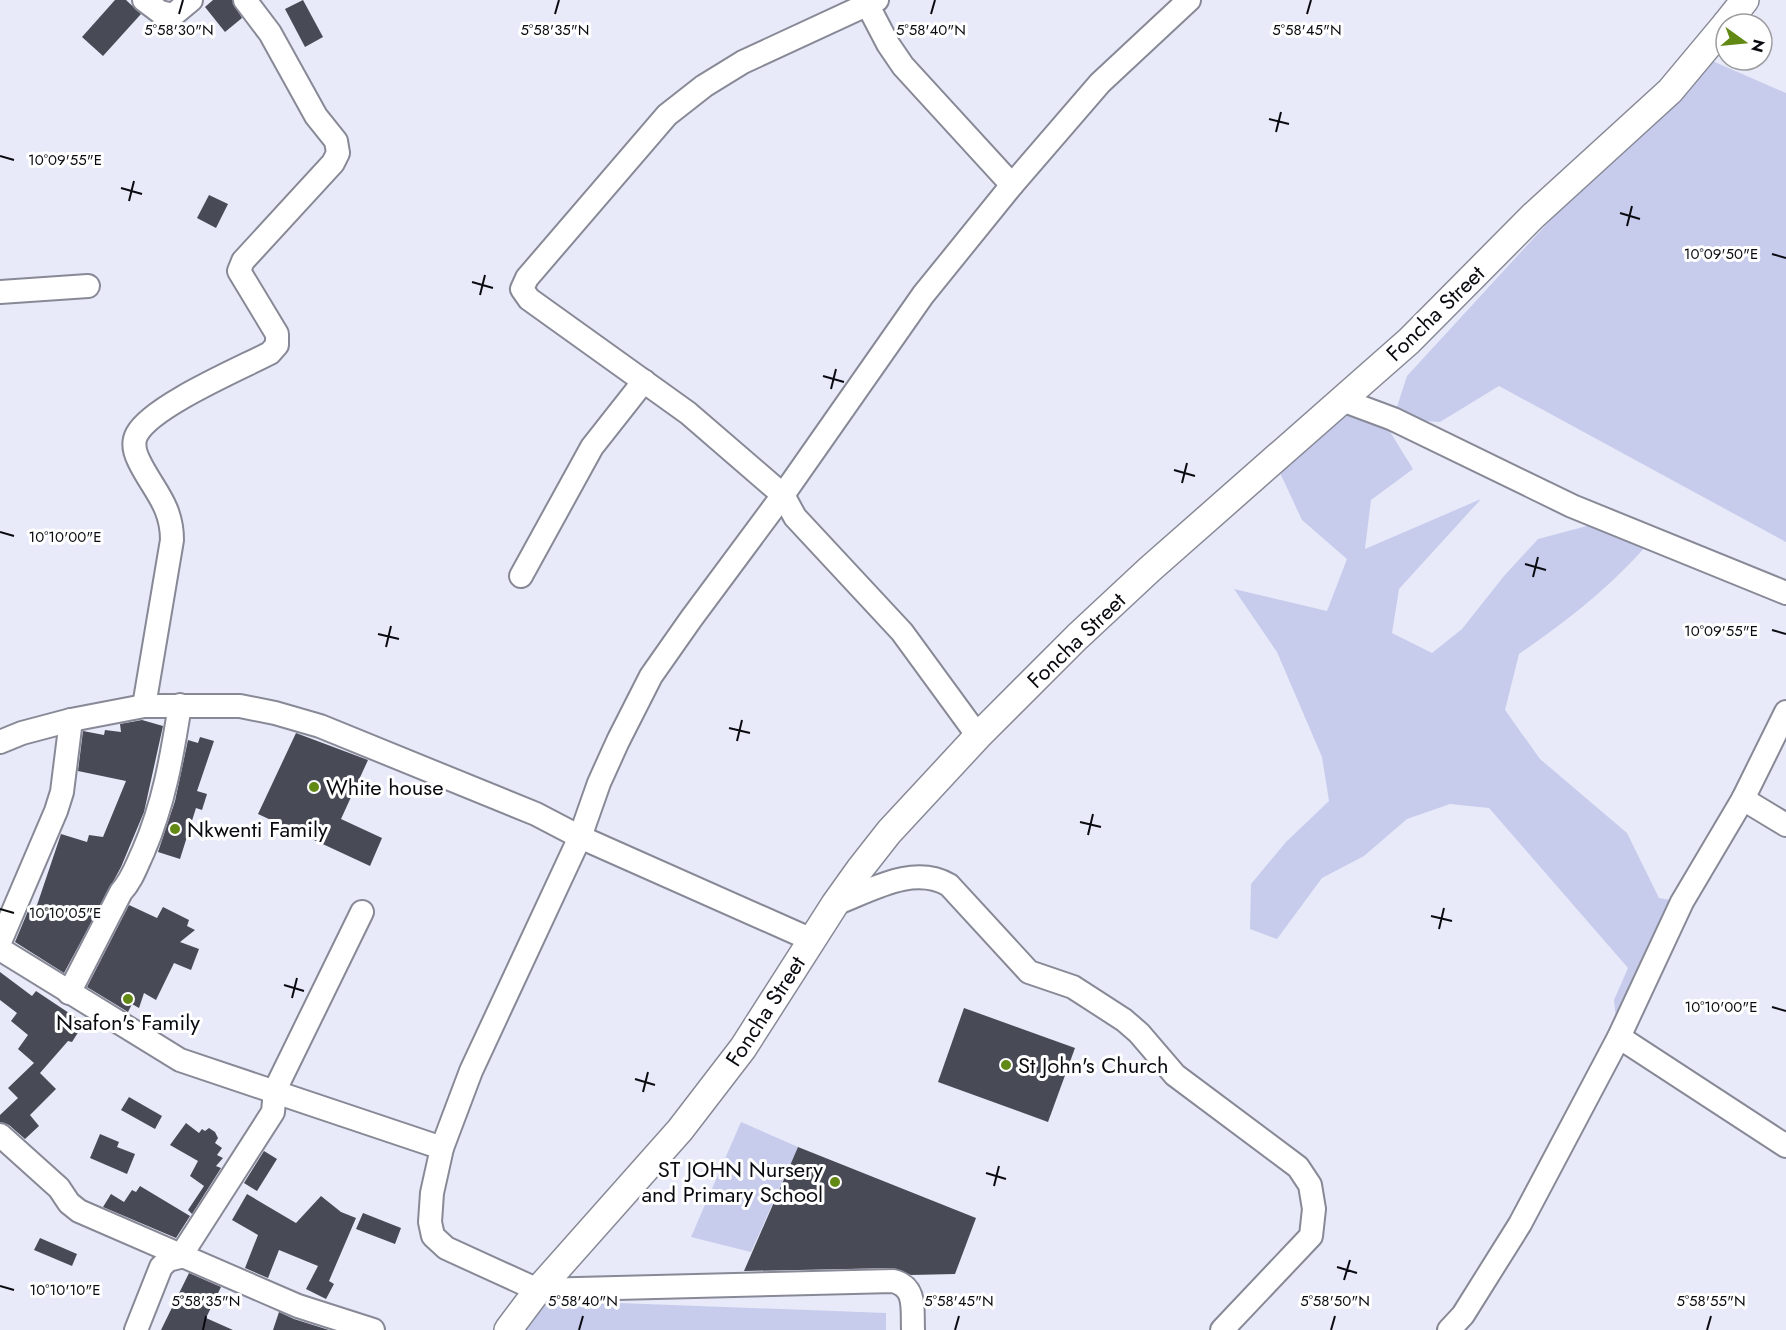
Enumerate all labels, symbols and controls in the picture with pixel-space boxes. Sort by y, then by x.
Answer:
north arrow [1714,12,1774,72]
text: 5°58'30"N [144,19,214,41]
text: 5°58'35"N [521,19,589,41]
text: 5°58'40"N [896,19,966,41]
text: 5°58'45"N [1272,19,1342,41]
text: N [1745,37,1771,55]
text: 10°09'55"E [28,149,102,171]
text: 10°09'50"E [1684,243,1758,265]
street label: Foncha Street [1379,257,1492,368]
text: 10°10'00"E [28,526,102,548]
street label: Foncha Street [1020,584,1133,695]
text: 10°09'55"E [1684,620,1758,642]
place label: White house [326,771,444,803]
marker: White house [307,780,321,794]
place label: Nkwenti Family [187,813,328,845]
marker: Nkwenti Family [168,822,182,836]
text: 10°10'05"E [29,902,101,924]
street label: Foncha Street [717,949,813,1072]
marker: Nsafon's Family [121,992,135,1006]
text: 10°10'00"E [1684,996,1758,1018]
place label: Nsafon's Family [56,1006,200,1038]
place label: St John's Church [1018,1049,1169,1081]
marker: St John's Church [999,1058,1013,1072]
place label: ST JOHN Nursery and Primary School [641,1153,823,1210]
marker: ST JOHN Nursery and Primary School [828,1175,842,1189]
text: 10°10'10"E [30,1279,100,1301]
text: 5°58'35"N [172,1290,240,1312]
text: 5°58'40"N [548,1290,618,1312]
text: 5°58'45"N [924,1290,994,1312]
text: 5°58'50"N [1300,1290,1370,1312]
text: 5°58'55"N [1676,1290,1746,1312]

